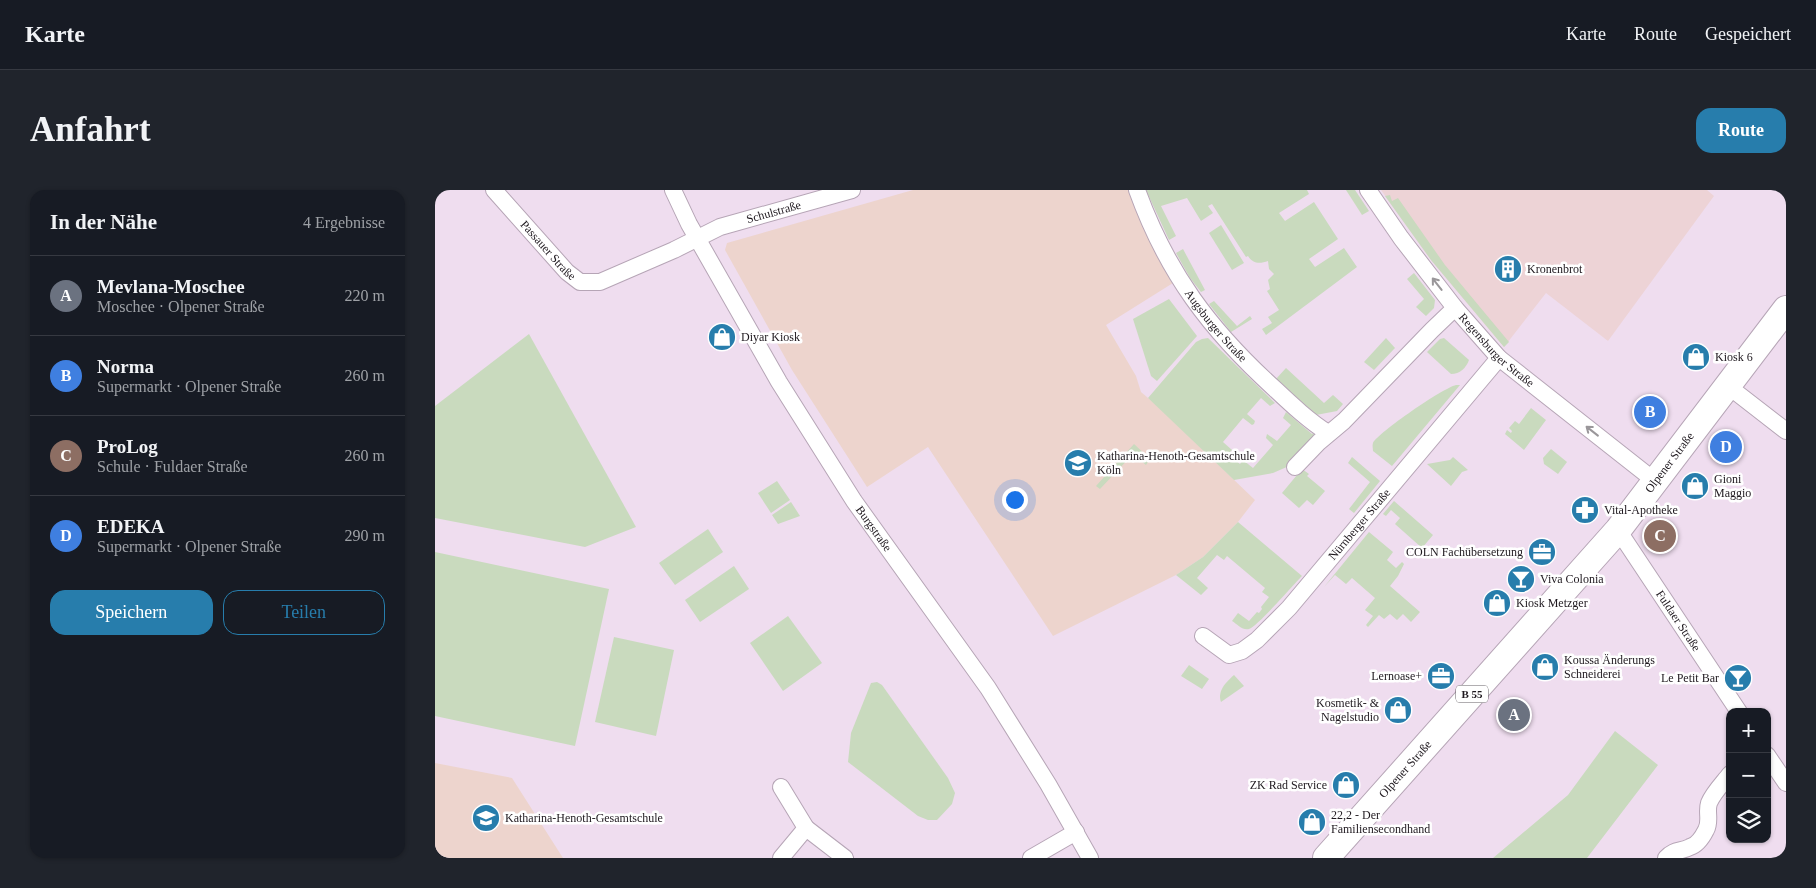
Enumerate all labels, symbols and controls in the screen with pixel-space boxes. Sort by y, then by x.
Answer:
text: Karte [25,21,85,47]
text: Karte [1566,24,1606,44]
text: Route [1634,24,1677,44]
text: Gespeichert [1705,24,1791,44]
button: Route [1696,108,1786,153]
text: Anfahrt [30,110,151,149]
street label: Schulstraße [745,198,803,226]
text: In der Nähe [50,210,157,234]
text: 4 Ergebnisse [303,214,385,231]
street label: Passauer Straße [517,218,578,283]
building icon: Kronenbrot [1493,254,1523,284]
place label: Kronenbrot [1527,262,1583,276]
text: Mevlana-Moschee [97,276,245,297]
one-way arrow [1431,278,1442,291]
text: A [60,287,72,304]
text: 220 m [345,287,385,304]
street label: Augsburger Straße [1182,287,1250,365]
text: Moschee · Olpener Straße [97,298,265,315]
street label: Regensburger Straße [1456,310,1537,390]
shop icon: Diyar Kiosk [707,322,737,352]
place label: Diyar Kiosk [741,330,800,344]
shop icon: Kiosk 6 [1681,342,1711,372]
place label: Kiosk 6 [1715,350,1753,364]
text: Norma [97,356,154,377]
text: B [61,367,71,384]
text: 260 m [345,367,385,384]
text: Supermarkt · Olpener Straße [97,378,281,395]
pin: B [1634,393,1666,431]
one-way arrow [1586,426,1599,437]
pin: D [1710,428,1742,466]
street label: Olpener Straße [1642,429,1697,495]
text: ProLog [97,436,158,457]
text: C [60,447,72,464]
text: 260 m [345,447,385,464]
school or university icon: Katharina-Henoth-Gesamtschule Köln [1063,448,1093,478]
place label: Katharina-Henoth-Gesamtschule Köln [1097,449,1255,477]
text: Schule · Fuldaer Straße [97,458,248,475]
shop icon: Gioni Maggio [1680,471,1710,501]
place label: Gioni Maggio [1714,472,1751,500]
street label: Nürnberger Straße [1325,486,1393,563]
your location [1002,487,1028,513]
pharmacy icon: Vital-Apotheke [1570,495,1600,525]
street label: Burgstraße [853,503,895,554]
place label: Vital-Apotheke [1604,503,1678,517]
text: EDEKA [97,516,165,537]
pin: C [1644,517,1676,555]
text: D [60,527,72,544]
text: 290 m [345,527,385,544]
office icon: COLN Fachübersetzung [1527,537,1557,567]
text: Supermarkt · Olpener Straße [97,538,281,555]
place label: COLN Fachübersetzung [1406,545,1523,559]
bar icon: Viva Colonia [1506,564,1536,594]
place label: Viva Colonia [1540,572,1604,586]
shop icon: Kiosk Metzger [1482,588,1512,618]
street label: Fuldaer Straße [1653,588,1704,654]
button: Speichern [50,590,213,635]
button: Teilen [223,590,385,635]
place label: Kiosk Metzger [1516,596,1588,610]
shop icon: Koussa Änderungs Schneiderei [1530,652,1560,682]
place label: Koussa Änderungs Schneiderei [1564,653,1655,681]
office icon: Lernoase+ [1426,661,1456,691]
bar icon: Le Petit Bar [1723,663,1753,693]
place label: Lernoase+ [1371,669,1422,683]
place label: Le Petit Bar [1661,671,1719,685]
road number: B 55 [1456,686,1488,702]
shop icon: Kosmetik- & Nagelstudio [1383,695,1413,725]
place label: Kosmetik- & Nagelstudio [1316,696,1380,724]
pin: A [1498,696,1530,734]
map controls [1726,708,1771,843]
button: + [1726,708,1771,753]
street label: Olpener Straße [1376,737,1434,801]
button: − [1726,753,1771,798]
shop icon: ZK Rad Service [1331,770,1361,800]
place label: ZK Rad Service [1250,778,1327,792]
button: layers [1726,798,1771,843]
school or university icon: Katharina-Henoth-Gesamtschule [471,803,501,833]
shop icon: 22,2 - Der Familiensecondhand [1297,807,1327,837]
place label: 22,2 - Der Familiensecondhand [1331,808,1430,836]
place label: Katharina-Henoth-Gesamtschule [505,811,663,825]

